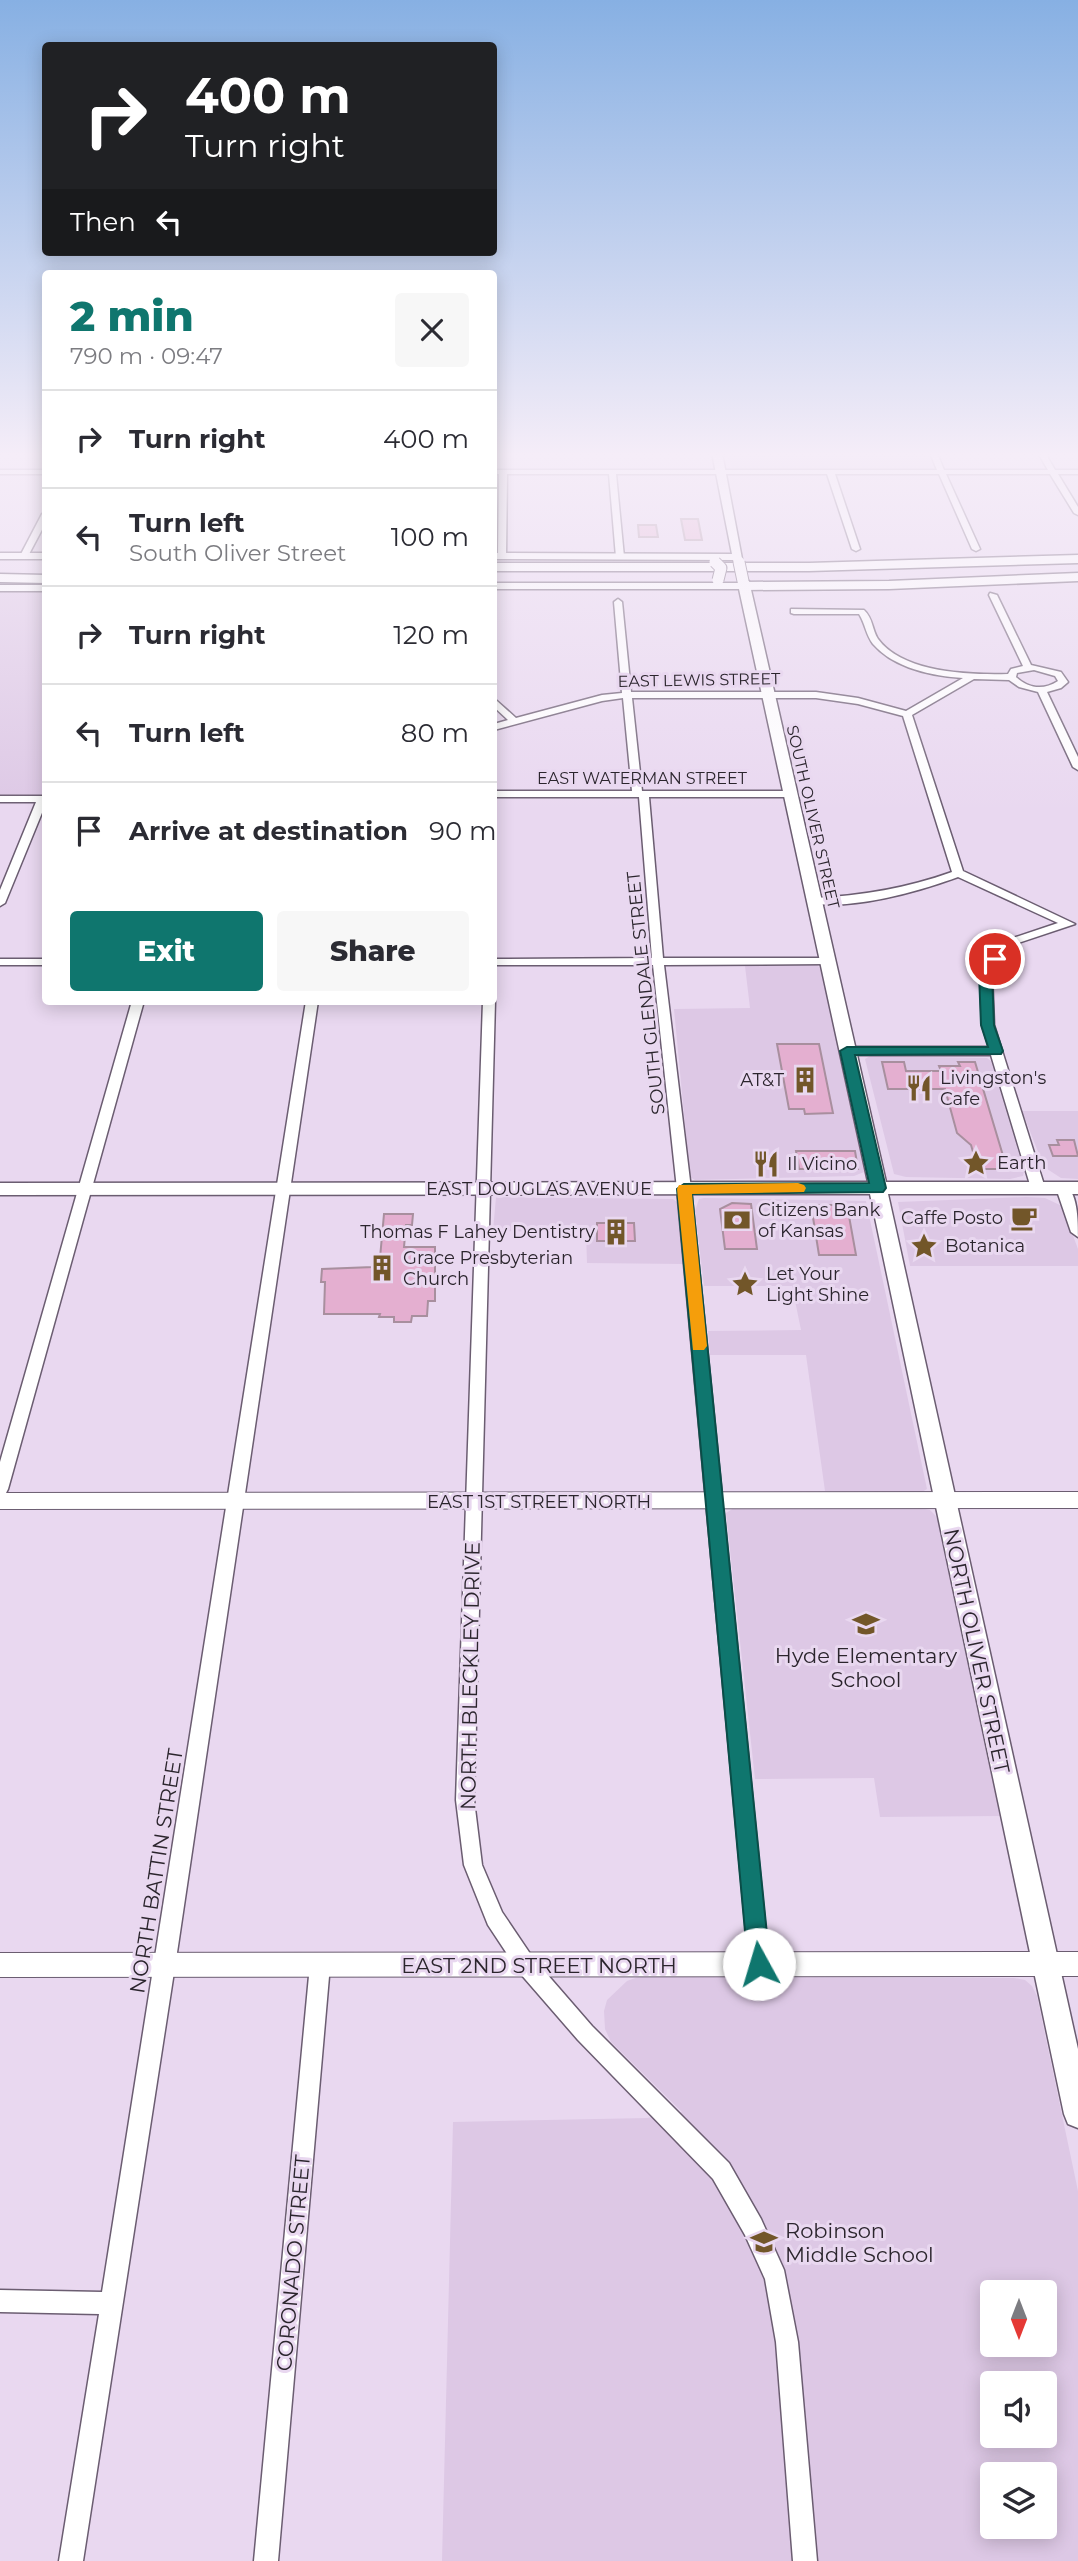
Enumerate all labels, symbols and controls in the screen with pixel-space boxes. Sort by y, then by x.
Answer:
text: 400 m [185,66,351,125]
icon: right [70,70,161,161]
text: Turn right [185,126,345,165]
icon: left [150,203,188,241]
text: Then [70,206,136,238]
text: 2 min [70,290,194,342]
button: close [395,293,469,367]
text: 790 m · 09:47 [70,342,223,370]
icon: right [70,420,108,458]
text: Turn right [129,423,265,455]
text: 400 m [383,423,469,455]
text: Turn left [129,507,245,539]
icon: left [70,518,108,556]
text: 100 m [391,521,469,553]
text: South Oliver Street [129,539,346,567]
icon: right [70,616,108,654]
text: Turn right [129,619,265,651]
text: 120 m [393,619,469,651]
street label: EAST LEWIS STREET [618,669,781,691]
icon: left [70,714,108,752]
text: Turn left [129,717,245,749]
text: 80 m [401,717,469,749]
street label: SOUTH OLIVER STREET [783,723,844,911]
street label: EAST WATERMAN STREET [537,769,748,788]
icon: arrive [70,812,108,850]
text: Arrive at destination [129,815,408,847]
text: 90 m [429,815,497,847]
street label: SOUTH GLENDALE STREET [622,870,670,1116]
button: Exit [70,911,263,991]
button: Share [277,911,469,991]
pin [965,929,1025,989]
icon: arrive [976,940,1014,978]
building icon: AT&T [790,1065,820,1095]
place label: Livingston's Cafe [940,1067,1046,1110]
place label: AT&T [740,1069,785,1091]
restaurant icon: Livingston's Cafe [904,1073,934,1103]
place icon: Earth [961,1148,991,1178]
restaurant icon: Il Vicino [751,1149,781,1179]
place label: Earth [997,1152,1047,1174]
place label: Il Vicino [787,1153,857,1175]
street label: EAST DOUGLAS AVENUE [426,1178,652,1200]
place label: Citizens Bank of Kansas [758,1199,881,1242]
cafe icon: Caffe Posto [1009,1203,1039,1233]
bank icon: Citizens Bank of Kansas [722,1205,752,1235]
place label: Caffe Posto [901,1207,1003,1229]
building icon: Thomas F Lahey Dentistry [601,1217,631,1247]
place label: Thomas F Lahey Dentistry [360,1221,595,1243]
place icon: Botanica [909,1231,939,1261]
place label: Botanica [945,1235,1025,1257]
place label: Grace Presbyterian Church [403,1247,573,1290]
building icon: Grace Presbyterian Church [367,1253,397,1283]
place label: Let Your Light Shine [766,1263,869,1306]
place icon: Let Your Light Shine [730,1269,760,1299]
street label: EAST 1ST STREET NORTH [427,1491,651,1513]
street label: NORTH OLIVER STREET [939,1526,1015,1776]
street label: NORTH BLECKLEY DRIVE [455,1542,485,1810]
school or university icon: Hyde Elementary School [851,1609,881,1639]
place label: Hyde Elementary School [775,1643,958,1692]
street label: NORTH BATTIN STREET [124,1747,188,1995]
position arrow [722,1927,796,2001]
street label: EAST 2ND STREET NORTH [401,1953,677,1978]
street label: CORONADO STREET [271,2154,315,2372]
place label: Robinson Middle School [785,2218,934,2267]
school or university icon: Robinson Middle School [749,2227,779,2257]
north arrow [980,2280,1057,2357]
map controls [980,2280,1057,2539]
button: sound [980,2371,1057,2448]
button: layers [980,2462,1057,2539]

